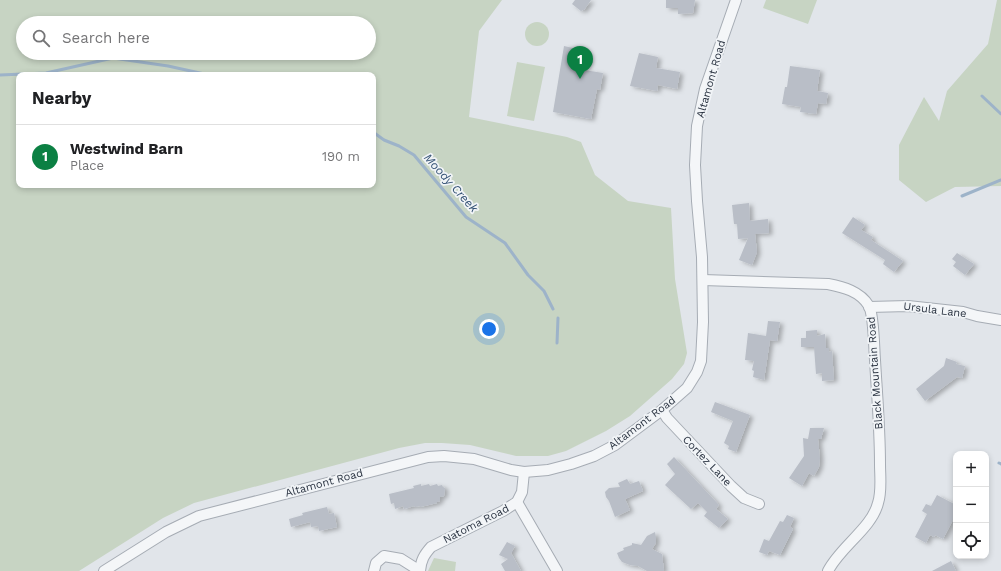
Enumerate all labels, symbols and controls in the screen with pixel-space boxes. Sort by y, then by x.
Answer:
search box [16,16,376,60]
icon: search [30,27,52,49]
text: Search here [62,29,150,47]
street label: Altamont Road [694,39,728,119]
pin: 1 [567,46,593,79]
text: Nearby [32,88,91,108]
text: Westwind Barn [70,140,183,158]
text: 1 [42,149,48,164]
text: 190 m [322,149,360,164]
water label: Moody Creek [421,151,481,216]
text: Place [70,158,104,173]
street label: Ursula Lane [903,300,967,320]
street label: Black Mountain Road [865,316,885,430]
your location [479,319,499,339]
street label: Altamont Road [606,394,678,452]
street label: Cortez Lane [680,433,734,489]
map controls [953,451,989,559]
button: + [953,451,989,487]
street label: Altamont Road [284,466,364,500]
button: − [953,487,989,523]
street label: Natoma Road [441,502,511,546]
button: locate [953,523,989,559]

